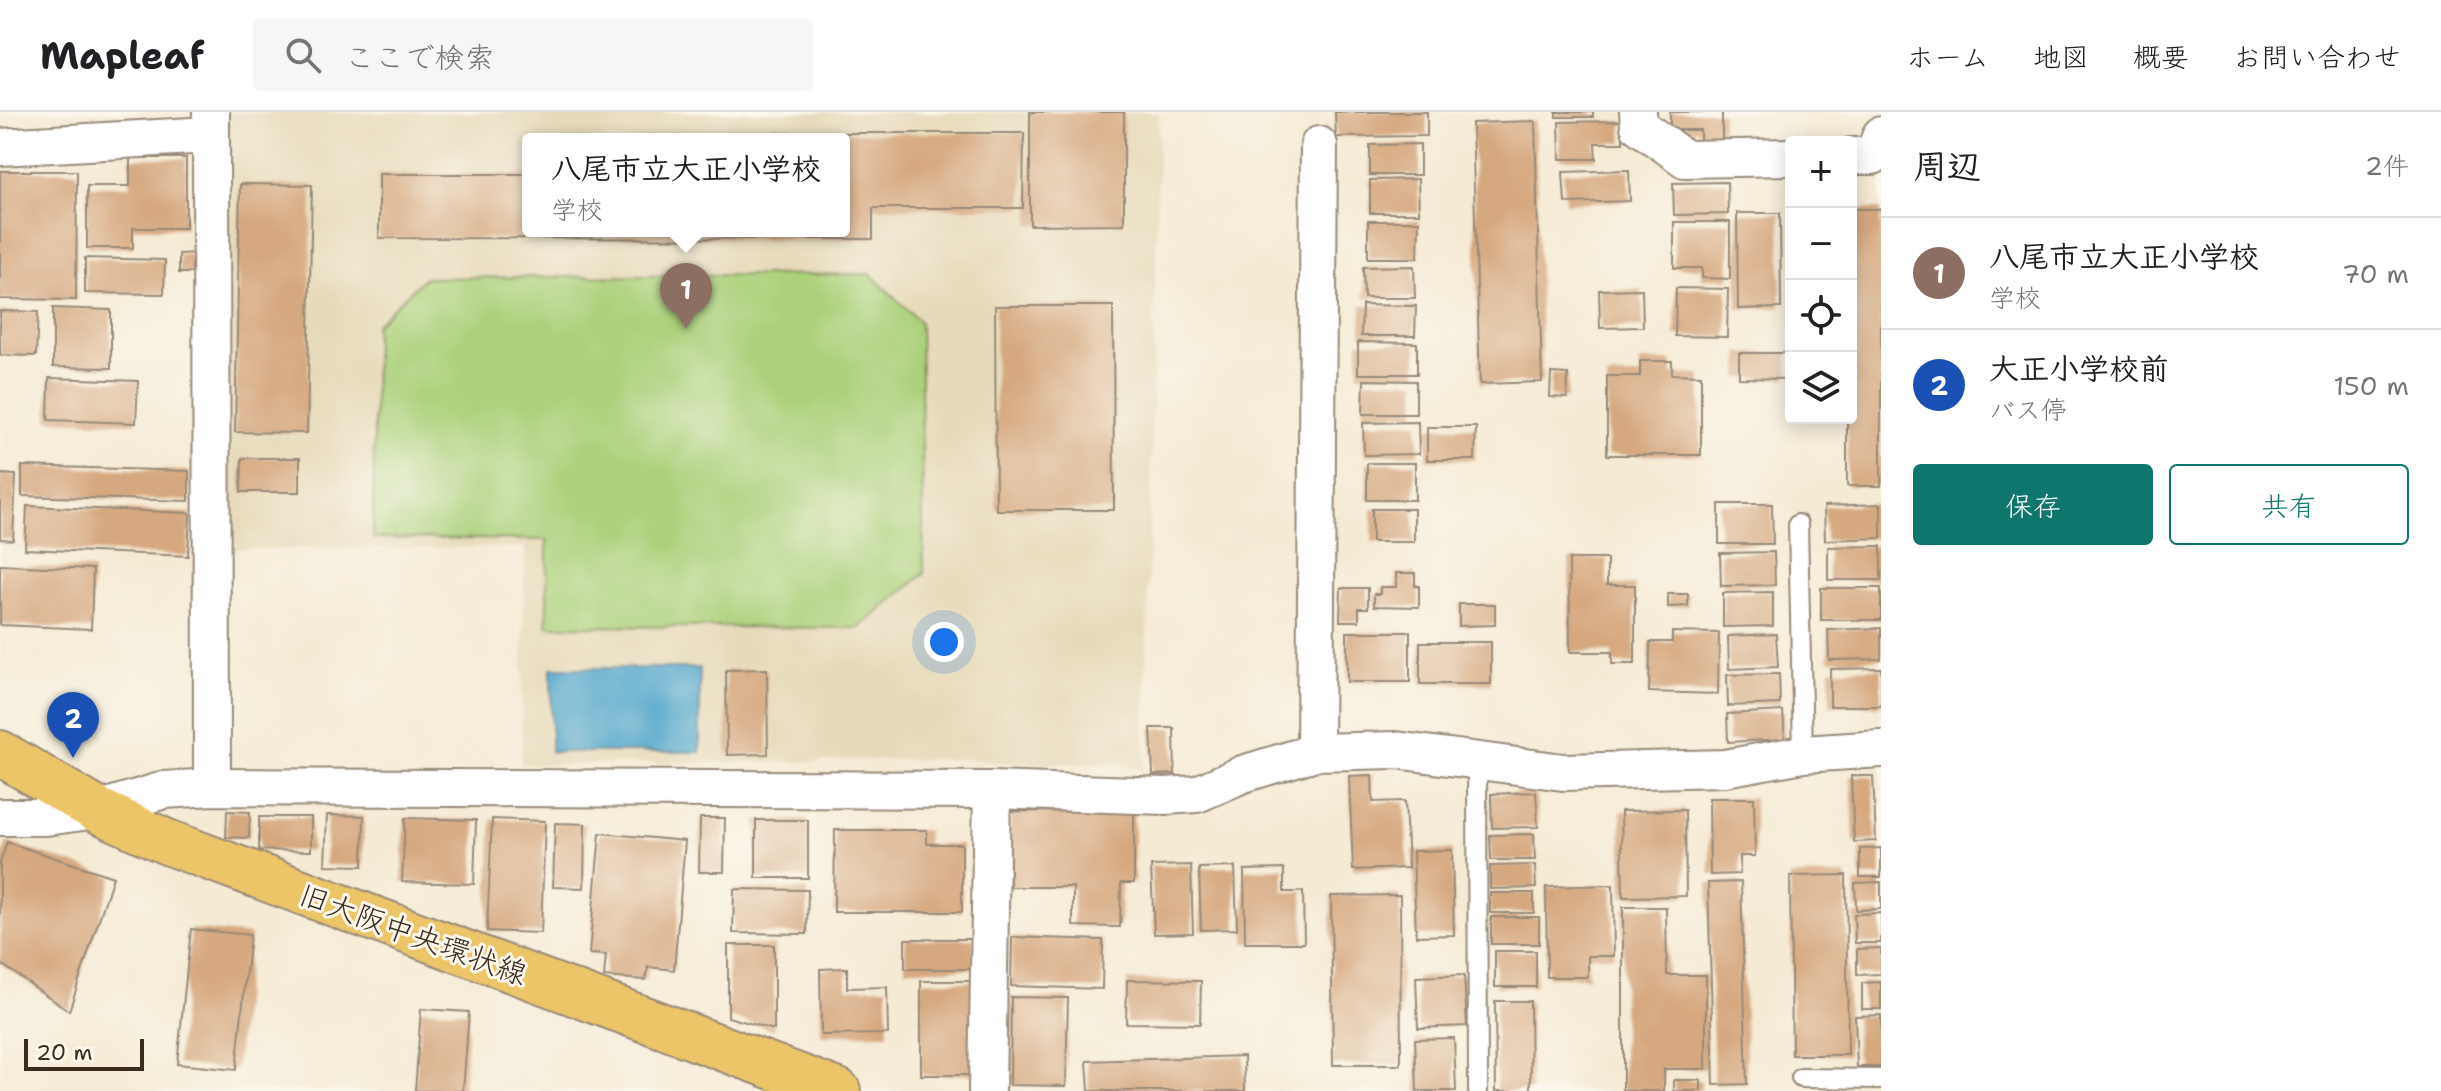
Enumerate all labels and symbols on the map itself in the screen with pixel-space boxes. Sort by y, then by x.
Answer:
pin: 1 [660,263,712,329]
your location [924,622,964,662]
pin: 2 [47,692,99,758]
street label: 旧大阪中央環状線 [293,874,533,994]
scale bar [24,1035,144,1071]

